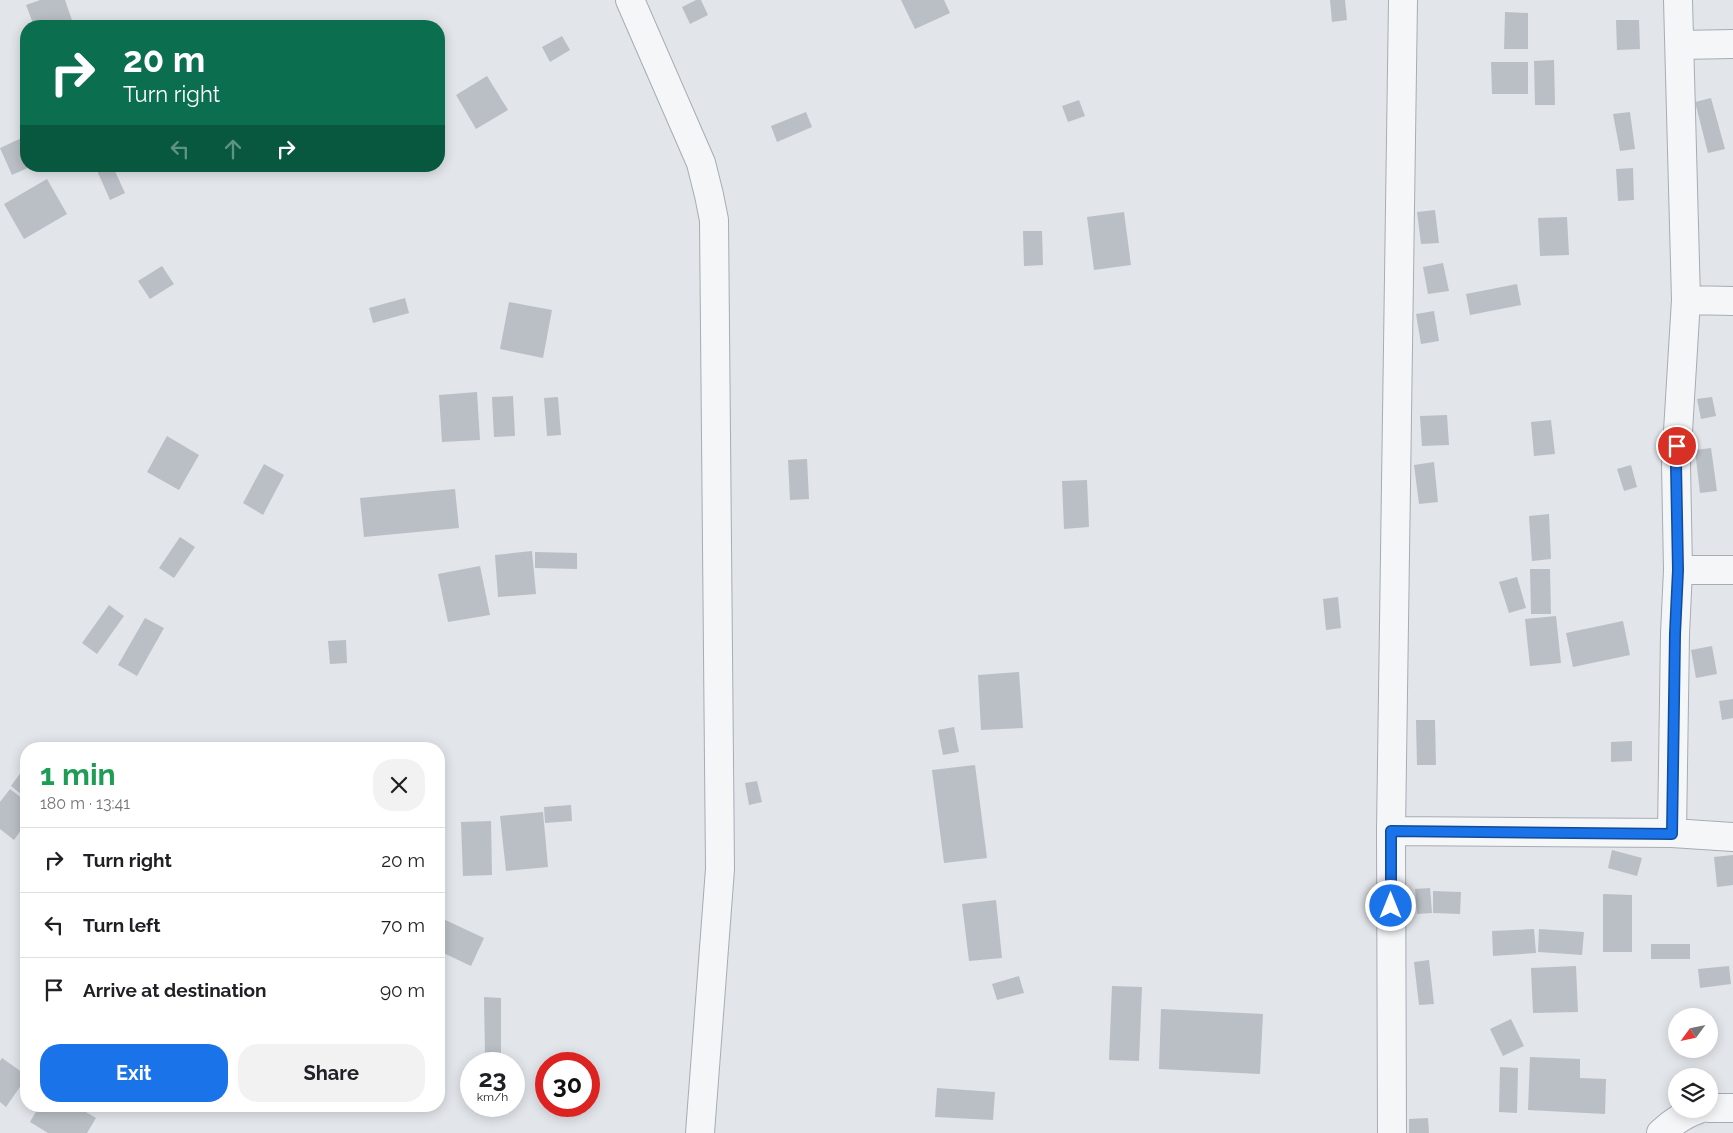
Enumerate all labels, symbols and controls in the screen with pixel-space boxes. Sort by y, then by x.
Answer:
text: 20 m [123,39,205,80]
icon: right [40,40,105,105]
text: Turn right [123,81,220,107]
icon: left [166,135,194,163]
icon: ahead [219,135,247,163]
icon: right [272,135,300,163]
pin [1656,425,1698,467]
icon: arrive [1663,432,1691,460]
text: 1 min [40,757,116,792]
button: close [373,759,425,811]
text: 180 m · 13:41 [40,794,130,813]
icon: right [40,846,68,874]
text: Turn right [83,849,172,871]
text: 20 m [381,849,425,871]
position arrow [1364,879,1416,931]
icon: left [40,911,68,939]
text: Turn left [83,914,160,936]
text: 70 m [381,914,425,936]
icon: arrive [40,976,68,1004]
text: Arrive at destination [83,979,267,1001]
text: 90 m [380,979,425,1001]
north arrow [1668,1008,1718,1058]
map controls [1668,1008,1718,1118]
button: Exit [40,1044,228,1102]
button: Share [238,1044,425,1102]
speed limit sign: 30 [535,1052,600,1117]
text: 23 [478,1063,507,1093]
button: layers [1668,1068,1718,1118]
text: km/h [477,1090,508,1104]

